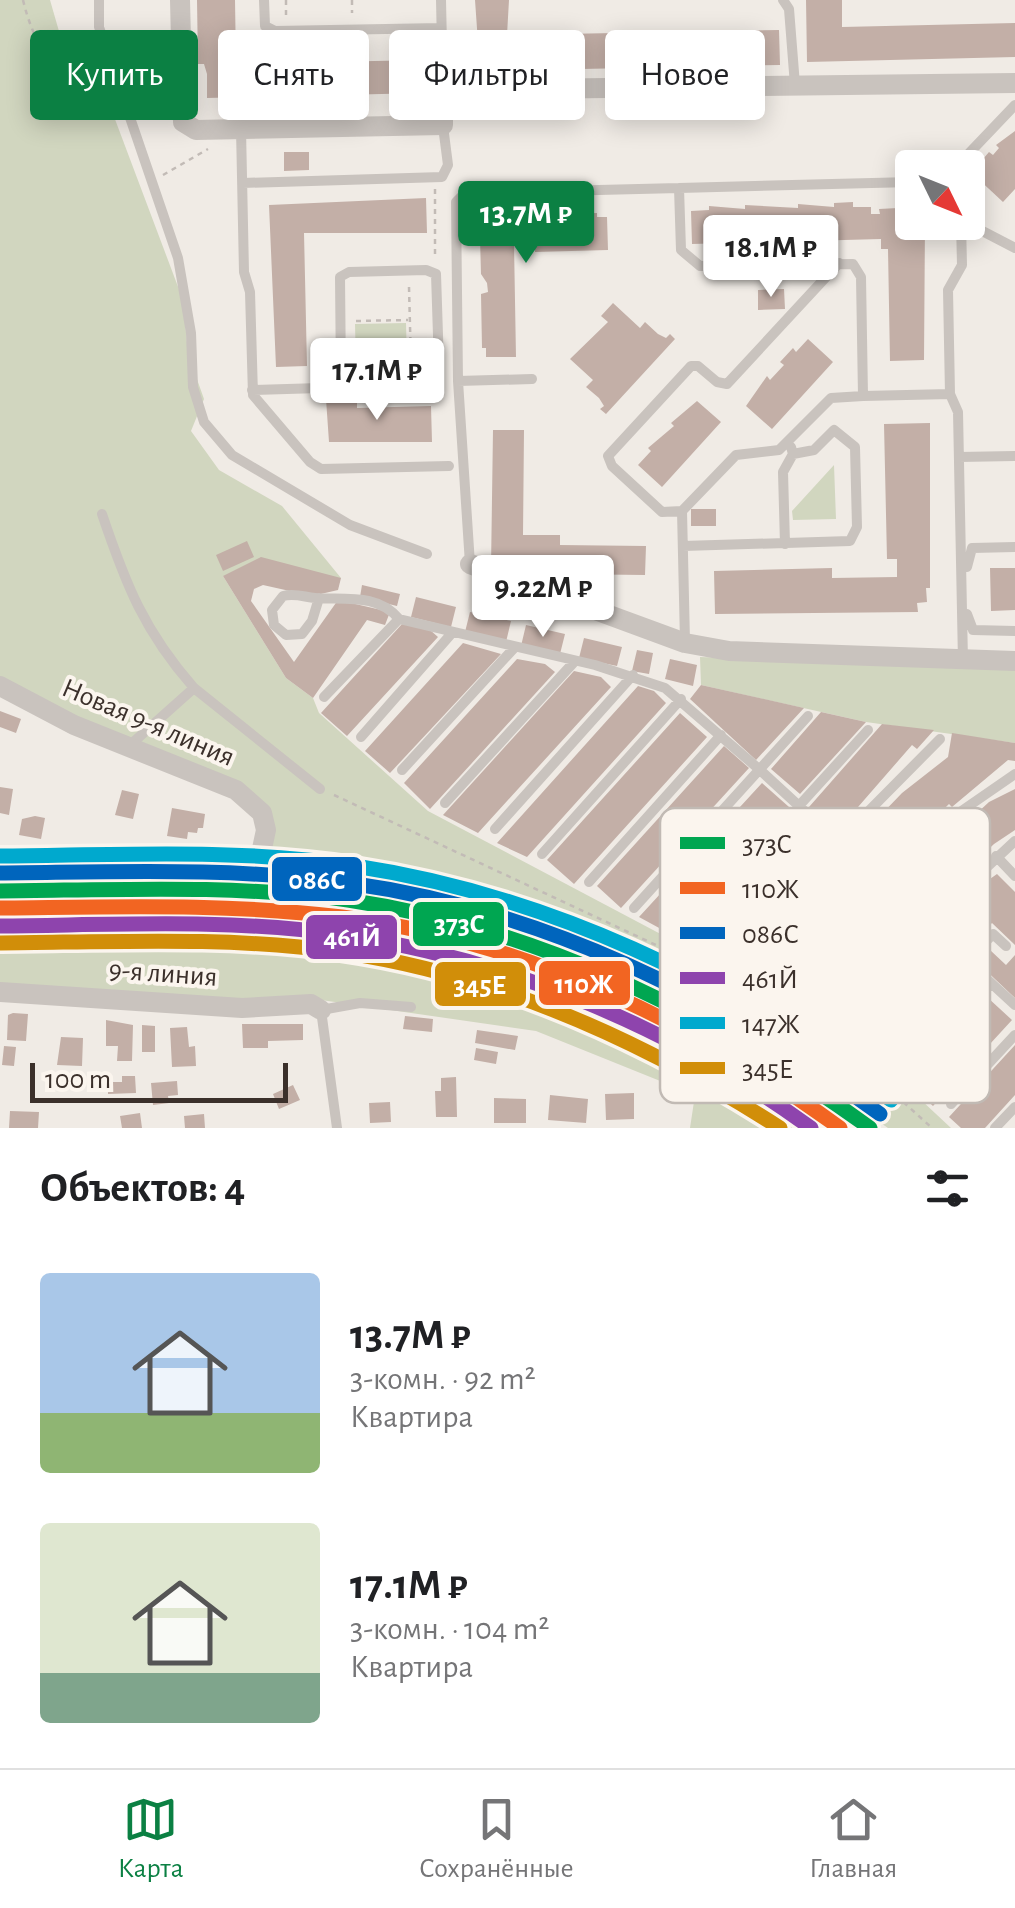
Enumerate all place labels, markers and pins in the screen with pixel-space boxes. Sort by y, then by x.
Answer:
pin: 13.7M ₽ [434,181,618,266]
pin: 18.1M ₽ [679,215,863,300]
pin: 17.1M ₽ [285,338,469,423]
pin: 9.22M ₽ [451,555,635,640]

